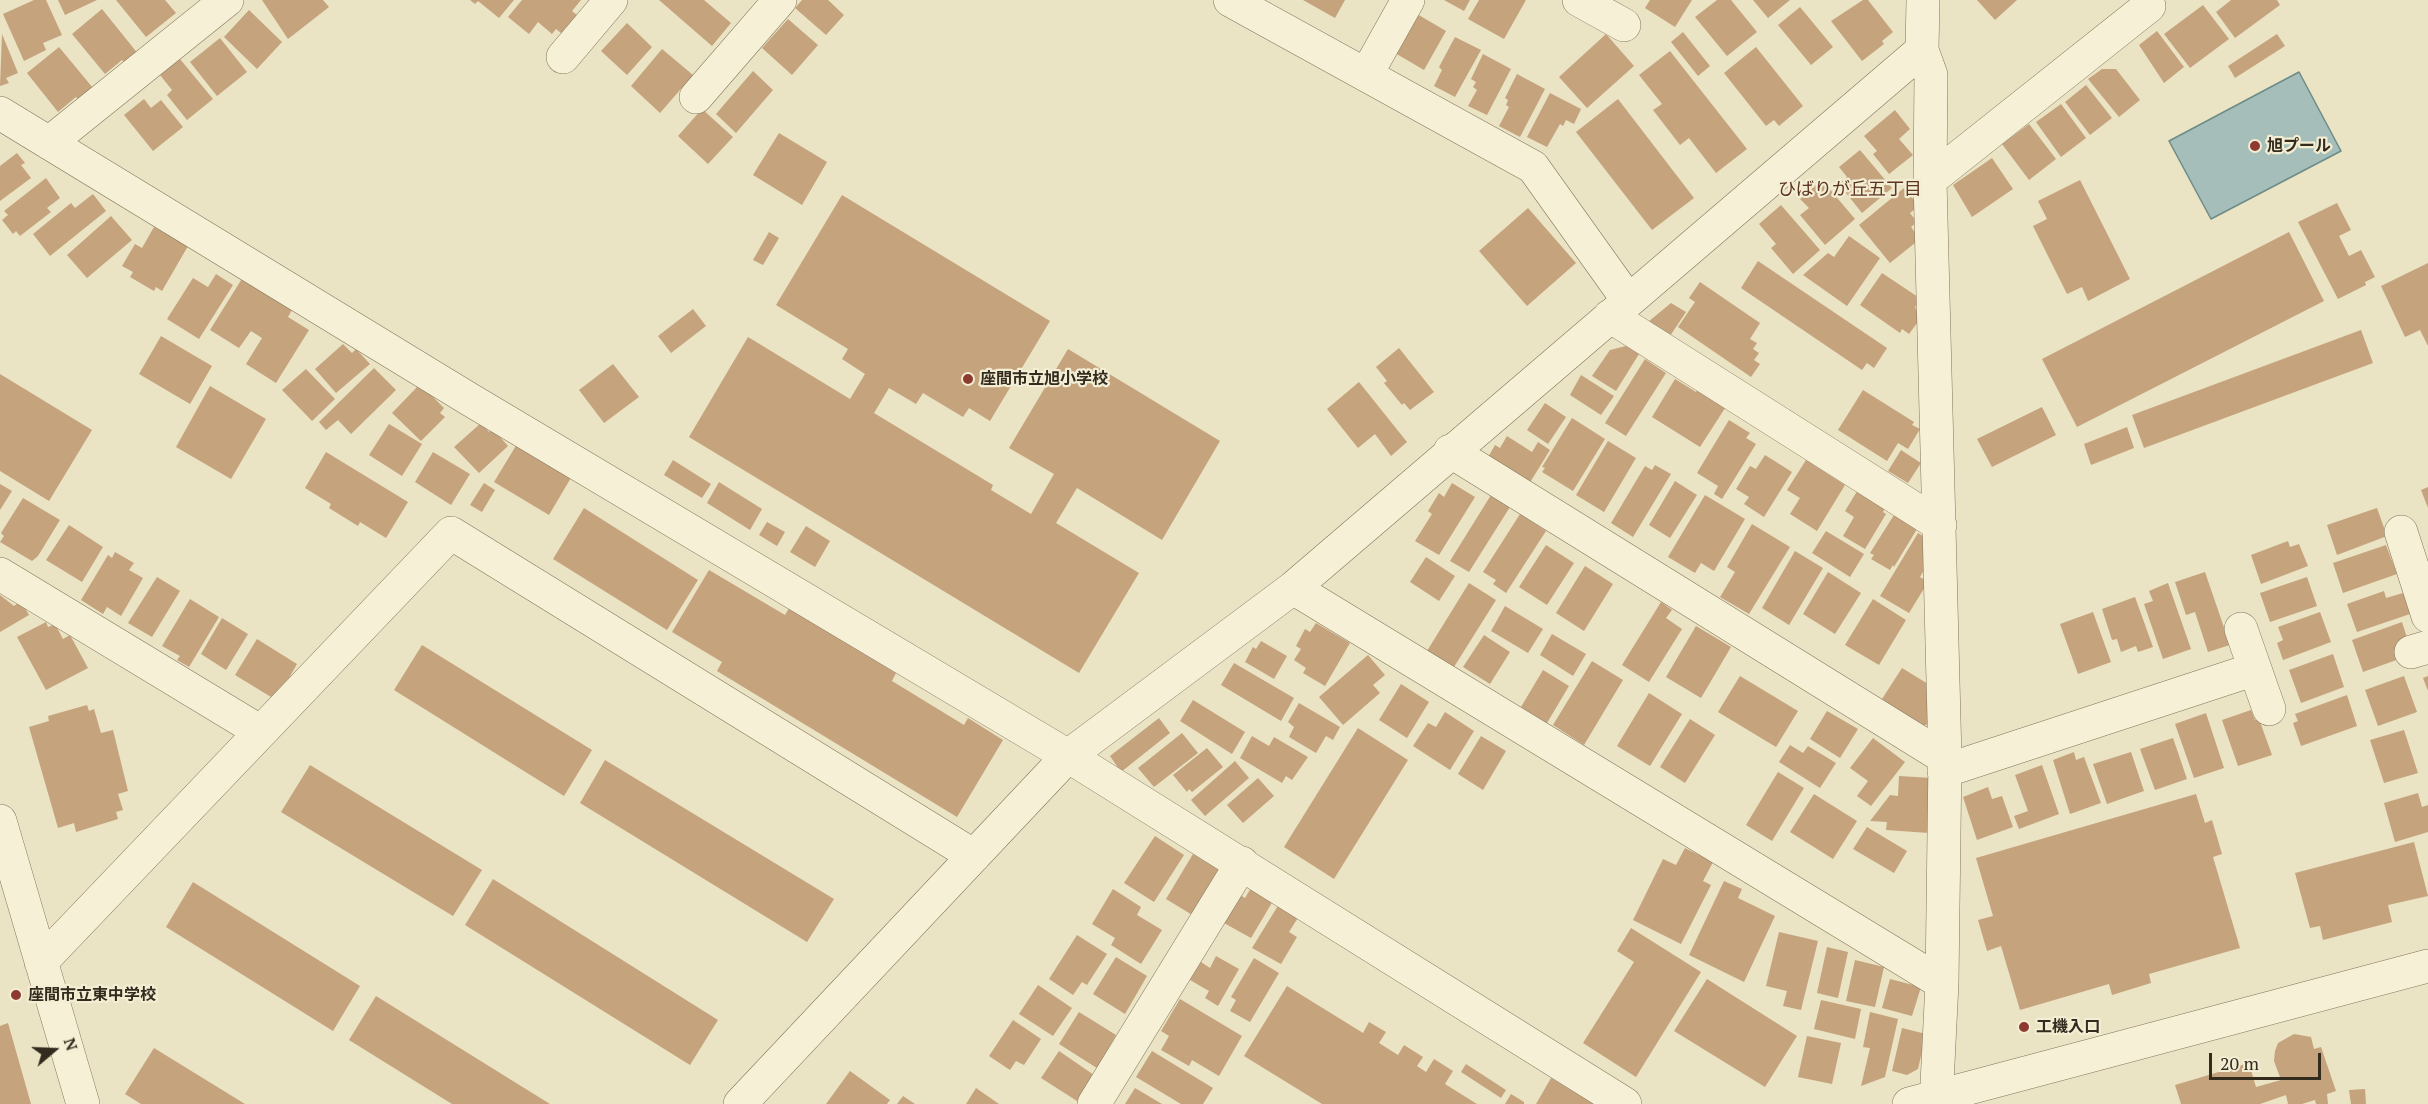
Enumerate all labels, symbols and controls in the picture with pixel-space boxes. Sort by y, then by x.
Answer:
place label: 旭プール [2267,136,2331,156]
marker: 旭プール [2248,139,2262,153]
district label: ひばりが丘五丁目 [1778,179,1922,201]
place label: 座間市立旭小学校 [980,369,1108,389]
marker: 座間市立旭小学校 [961,372,975,386]
place label: 座間市立東中学校 [28,985,156,1005]
marker: 座間市立東中学校 [9,988,23,1002]
place label: 工機入口 [2036,1017,2100,1037]
north arrow [24,1020,84,1080]
marker: 工機入口 [2017,1020,2031,1034]
text: N [59,1035,83,1053]
scale bar [2212,1041,2324,1079]
text: 20 m [2220,1051,2259,1075]

